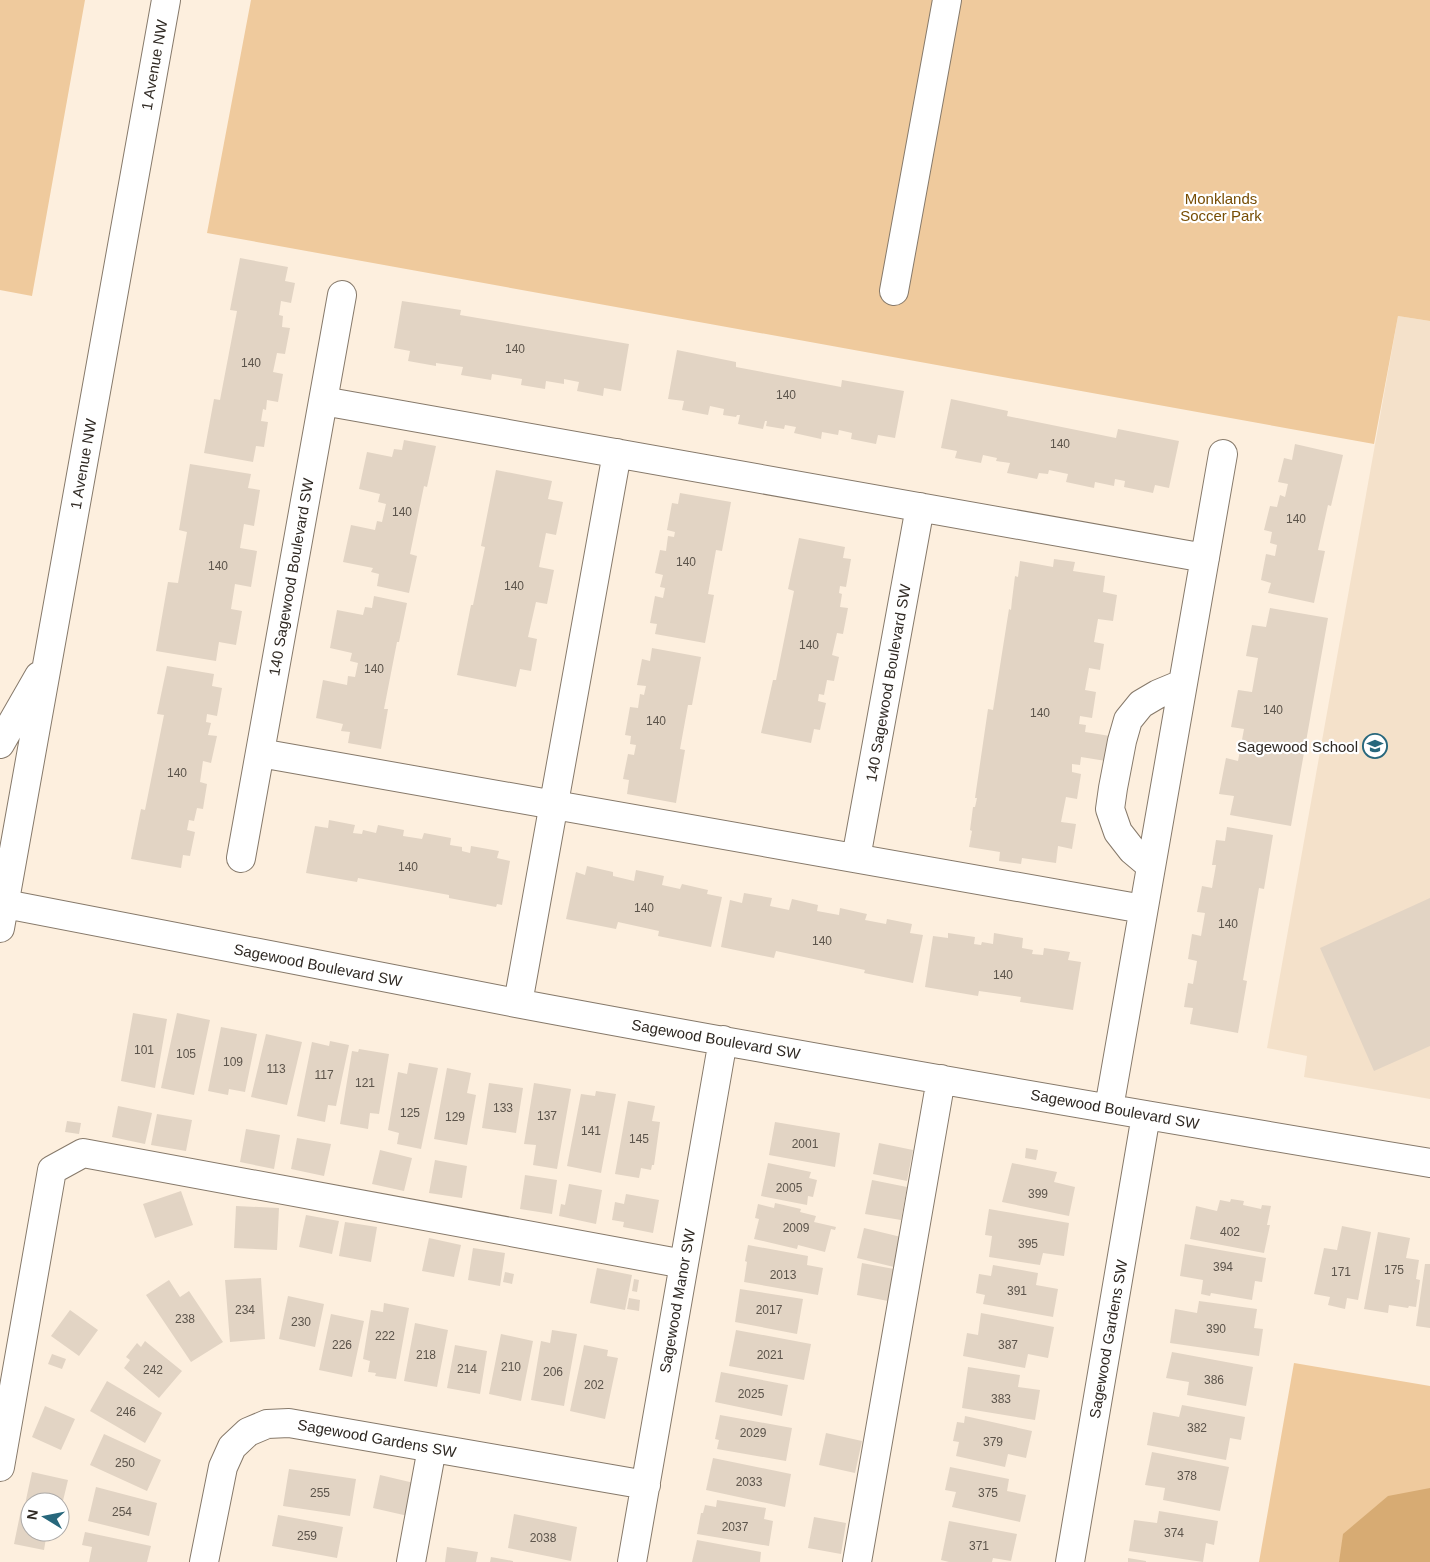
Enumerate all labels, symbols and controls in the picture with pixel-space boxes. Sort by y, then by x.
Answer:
street label: 1 Avenue NW [138,18,170,112]
park label: Monklands Soccer Park [1180,190,1262,224]
house number: 140 [505,342,525,356]
house number: 140 [241,356,261,370]
house number: 140 [776,388,796,402]
street label: 1 Avenue NW [67,417,99,511]
house number: 140 [1050,437,1070,451]
street label: 140 Sagewood Boulevard SW [265,476,317,677]
house number: 140 [392,505,412,519]
house number: 140 [1286,512,1306,526]
house number: 140 [676,555,696,569]
house number: 140 [208,559,228,573]
house number: 140 [504,579,524,593]
street label: 140 Sagewood Boulevard SW [862,582,914,783]
house number: 140 [799,638,819,652]
house number: 140 [364,662,384,676]
house number: 140 [1263,703,1283,717]
house number: 140 [1030,706,1050,720]
house number: 140 [646,714,666,728]
school or university icon: Sagewood School [1362,733,1388,759]
place label: Sagewood School [1237,738,1358,755]
house number: 140 [167,766,187,780]
house number: 140 [398,860,418,874]
house number: 140 [634,901,654,915]
house number: 140 [1218,917,1238,931]
house number: 140 [812,934,832,948]
street label: Sagewood Boulevard SW [232,940,404,990]
house number: 140 [993,968,1013,982]
street label: Sagewood Boulevard SW [630,1016,802,1062]
house number: 101 [134,1043,154,1057]
house number: 105 [176,1047,196,1061]
house number: 109 [223,1055,243,1069]
house number: 113 [266,1062,286,1076]
house number: 117 [314,1068,334,1082]
house number: 121 [355,1076,375,1090]
street label: Sagewood Boulevard SW [1029,1086,1201,1132]
house number: 133 [493,1101,513,1115]
house number: 125 [400,1106,420,1120]
house number: 137 [537,1109,557,1123]
house number: 129 [445,1110,465,1124]
house number: 141 [581,1124,601,1138]
house number: 145 [629,1132,649,1146]
house number: 2001 [792,1137,819,1151]
house number: 2005 [776,1181,803,1195]
house number: 399 [1028,1187,1048,1201]
house number: 2009 [783,1221,810,1235]
house number: 402 [1220,1225,1240,1239]
street label: Sagewood Manor SW [656,1227,698,1374]
house number: 395 [1018,1237,1038,1251]
street label: Sagewood Gardens SW [1086,1257,1130,1420]
house number: 394 [1213,1260,1233,1274]
house number: 175 [1384,1263,1404,1277]
house number: 171 [1331,1265,1351,1279]
house number: 2013 [770,1268,797,1282]
house number: 391 [1007,1284,1027,1298]
house number: 234 [235,1303,255,1317]
house number: 2017 [756,1303,783,1317]
house number: 238 [175,1312,195,1326]
house number: 230 [291,1315,311,1329]
house number: 390 [1206,1322,1226,1336]
house number: 222 [375,1329,395,1343]
house number: 226 [332,1338,352,1352]
house number: 387 [998,1338,1018,1352]
house number: 218 [416,1348,436,1362]
house number: 2021 [757,1348,784,1362]
house number: 210 [501,1360,521,1374]
house number: 214 [457,1362,477,1376]
house number: 242 [143,1363,163,1377]
house number: 206 [543,1365,563,1379]
house number: 386 [1204,1373,1224,1387]
house number: 202 [584,1378,604,1392]
house number: 2025 [738,1387,765,1401]
house number: 383 [991,1392,1011,1406]
house number: 246 [116,1405,136,1419]
street label: Sagewood Gardens SW [296,1416,459,1460]
house number: 382 [1187,1421,1207,1435]
house number: 2029 [740,1426,767,1440]
house number: 379 [983,1435,1003,1449]
house number: 250 [115,1456,135,1470]
house number: 378 [1177,1469,1197,1483]
house number: 2033 [736,1475,763,1489]
house number: 255 [310,1486,330,1500]
house number: 375 [978,1486,998,1500]
north arrow [20,1492,70,1542]
house number: 254 [112,1505,132,1519]
text: N [23,1508,41,1521]
house number: 2037 [722,1520,749,1534]
house number: 374 [1164,1526,1184,1540]
house number: 259 [297,1529,317,1543]
house number: 2038 [530,1531,557,1545]
house number: 371 [969,1539,989,1553]

